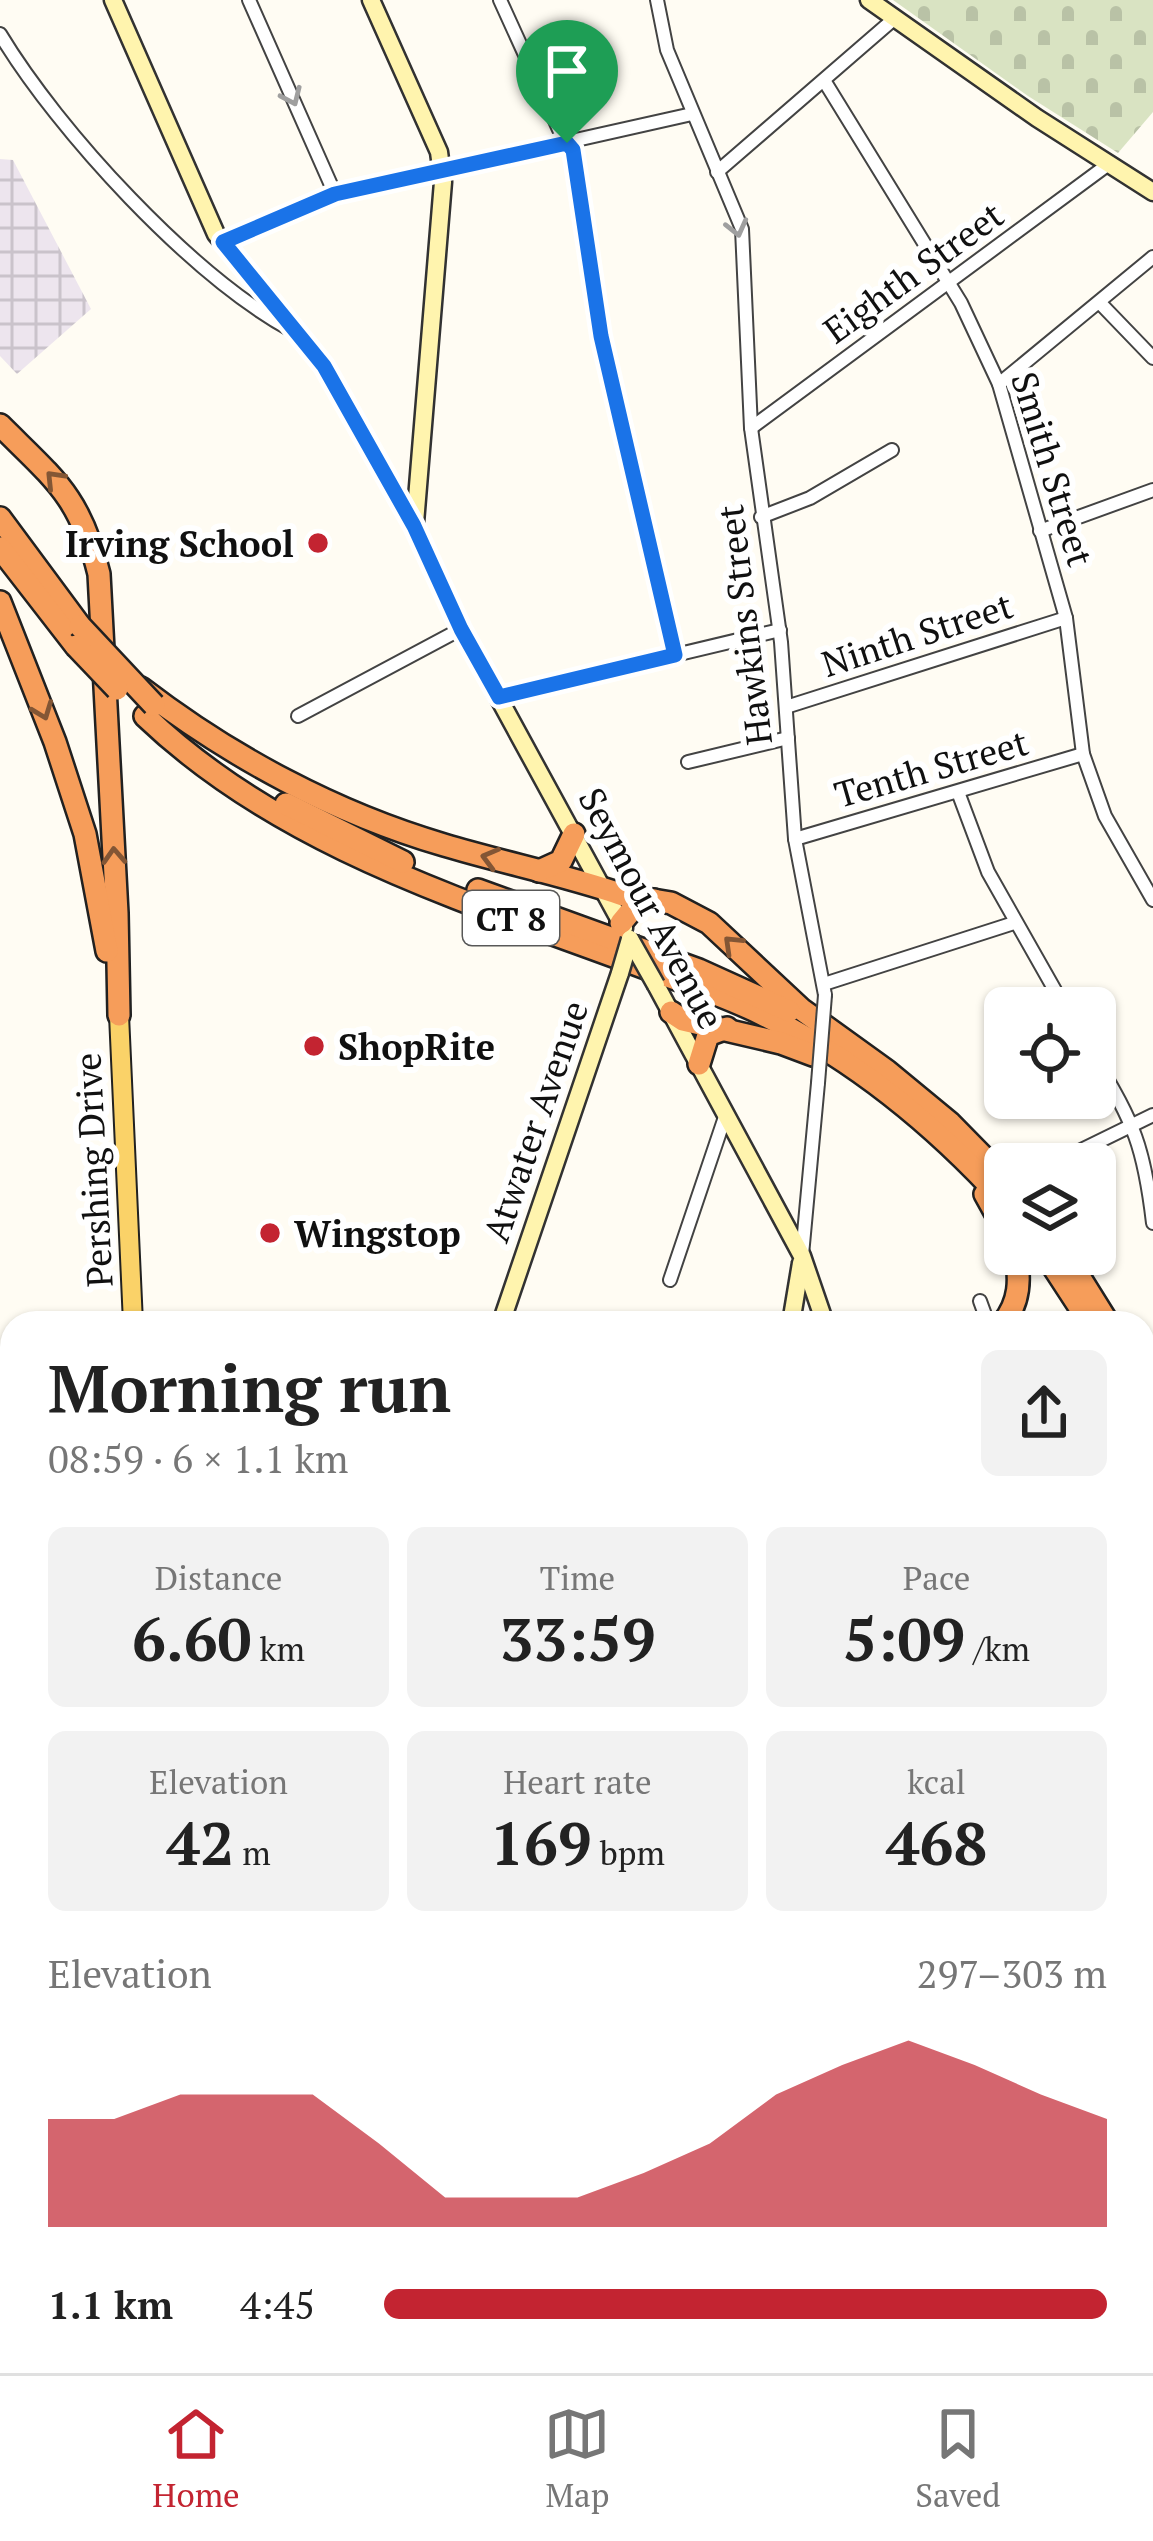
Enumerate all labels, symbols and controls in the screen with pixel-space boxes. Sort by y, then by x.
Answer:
pin [516,20,618,143]
icon: arrive [534,38,600,104]
one-way arrow [278,85,302,106]
street label: Eighth Street [814,191,1012,353]
one-way arrow [723,217,748,238]
street label: Smith Street [1001,366,1105,572]
one-way arrow [46,471,68,493]
street label: Hawkins Street [706,502,782,748]
place label: Irving School [65,520,294,567]
marker: Irving School [305,530,331,556]
street label: Ninth Street [816,581,1018,687]
one-way arrow [28,700,53,721]
street label: Tenth Street [829,718,1033,818]
street label: Seymour Avenue [569,779,735,1037]
one-way arrow [101,846,127,865]
one-way arrow [480,847,501,872]
road number: CT 8 [463,891,559,945]
one-way arrow [724,936,746,958]
map controls [984,987,1116,1275]
button: locate [984,987,1116,1119]
street label: Atwater Avenue [472,994,598,1248]
place label: ShopRite [338,1023,495,1070]
marker: ShopRite [301,1033,327,1059]
street label: Pershing Drive [63,1052,123,1288]
button: layers [984,1143,1116,1275]
place label: Wingstop [294,1210,461,1257]
marker: Wingstop [257,1220,283,1246]
text: Morning run [48,1343,451,1431]
button: share [981,1350,1107,1476]
text: 08:59 · 6 × 1.1 km [48,1432,348,1484]
text: Distance [155,1556,282,1599]
text: Time [540,1556,615,1599]
text: Pace [903,1556,970,1599]
text: 6.60 [132,1599,251,1678]
text: 33:59 [499,1599,656,1678]
text: 5:09 [843,1599,965,1678]
text: km [251,1627,305,1670]
text: /km [965,1627,1030,1670]
text: Elevation [149,1760,288,1803]
text: Heart rate [503,1760,652,1803]
text: kcal [907,1760,966,1803]
text: 42 [166,1803,234,1882]
text: 169 [490,1803,592,1882]
text: 468 [886,1803,987,1882]
text: m [234,1831,271,1874]
text: bpm [592,1831,665,1874]
text: Elevation [48,1947,212,1999]
text: 297–303 m [917,1947,1107,1999]
text: 1.1 km [48,2278,173,2330]
text: 4:45 [240,2278,315,2330]
tab: Home [152,2401,240,2516]
tab: Map [544,2401,610,2516]
tab: Saved [915,2401,1001,2516]

